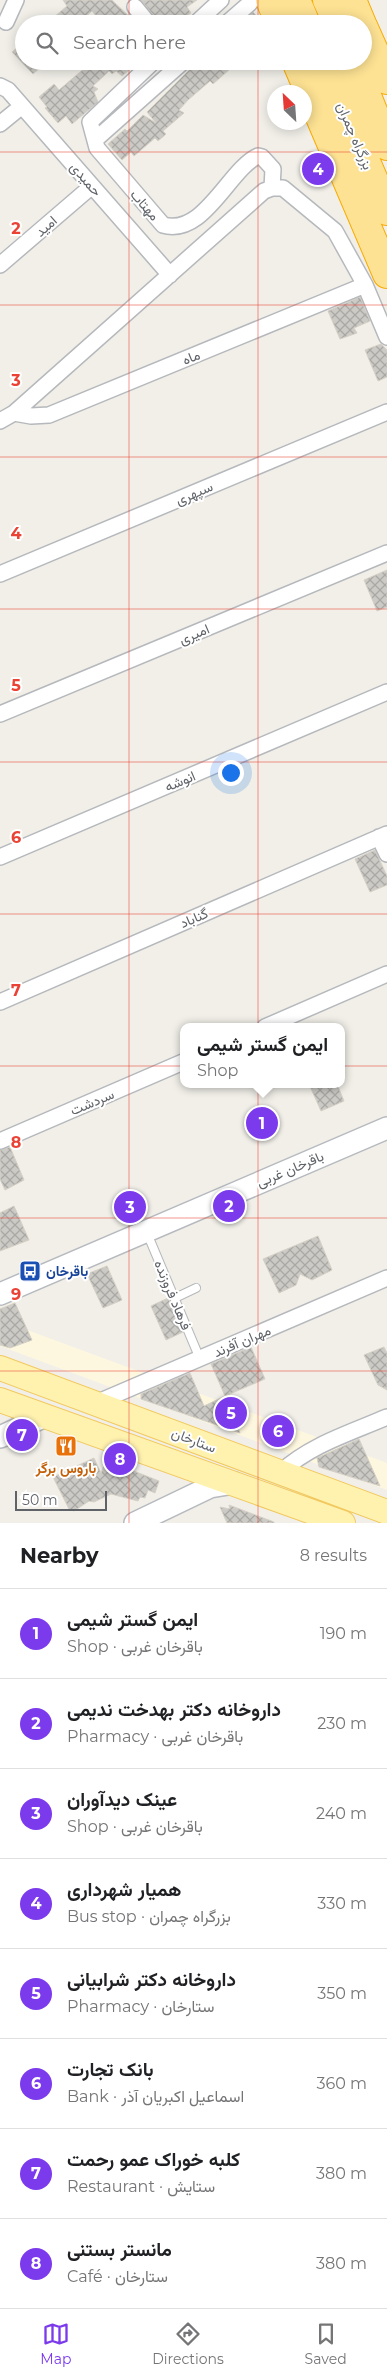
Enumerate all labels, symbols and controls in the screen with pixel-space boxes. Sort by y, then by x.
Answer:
search box [15,15,372,70]
icon: search [33,29,61,57]
text: Search here [73,31,186,54]
north arrow [267,85,312,130]
street label: بزرگراه چمران [332,100,377,173]
pin: 4 [302,150,334,188]
street label: حمیدی [66,158,106,200]
street label: مهتاب [126,186,164,224]
street label: امید [31,212,61,240]
text: 2 [11,219,21,238]
street label: ماه [179,345,203,369]
text: 3 [10,371,21,390]
street label: سپهری [172,477,216,510]
text: 4 [10,524,22,543]
street label: امیری [176,620,212,648]
text: 5 [11,676,21,695]
your location [218,760,244,786]
street label: انوشه [162,767,198,795]
text: 6 [11,828,21,847]
street label: گناباد [177,904,211,932]
text: 7 [11,981,21,1000]
popup [180,1023,345,1088]
text: ایمن گستر شیمی [197,1033,328,1056]
text: Shop [197,1061,238,1080]
street label: سردشت [67,1085,117,1119]
pin: 1 [246,1104,278,1142]
text: 8 [11,1133,21,1152]
street label: باقرخان غربی [254,1147,326,1191]
pin: 2 [213,1187,245,1225]
pin: 3 [114,1188,146,1226]
street label: فرهاد فروزنده [150,1257,196,1333]
bus stop icon: باقرخان [18,1259,42,1283]
place label: باقرخان [46,1262,88,1280]
text: 9 [11,1285,21,1304]
street label: مهران آفرند [210,1321,274,1361]
pin: 5 [215,1394,247,1432]
pin: 6 [262,1412,294,1450]
pin: 7 [6,1416,38,1454]
street label: ستارخان [169,1423,219,1457]
restaurant icon: باروس برگر [54,1434,78,1458]
pin: 8 [104,1440,136,1478]
place label: باروس برگر [35,1459,96,1477]
scale bar [15,1488,108,1511]
text: 50 m [22,1491,58,1509]
text: Nearby [20,1543,99,1568]
text: 8 results [300,1546,367,1565]
text: ایمن گستر شیمی [67,1608,198,1631]
text: 1 [33,1624,39,1643]
text: 190 m [320,1624,367,1643]
text: Shop · باقرخان غربی [67,1637,203,1656]
text: داروخانه دکتر بهدخت ندیمی [67,1698,281,1721]
text: 2 [31,1714,41,1733]
text: 230 m [317,1714,367,1733]
text: Pharmacy · باقرخان غربی [67,1727,243,1746]
text: عینک دیدآوران [67,1788,177,1811]
text: 3 [31,1804,41,1823]
text: 240 m [316,1804,367,1823]
text: Shop · باقرخان غربی [67,1817,203,1836]
text: همیار شهرداری [67,1878,181,1901]
text: 4 [30,1894,42,1913]
text: 330 m [317,1894,367,1913]
text: Bus stop · بزرگراه چمران [67,1907,231,1926]
text: داروخانه دکتر شرابیانی [67,1968,236,1991]
text: 5 [31,1984,41,2003]
text: 350 m [317,1984,367,2003]
text: Pharmacy · ستارخان [67,1997,214,2016]
text: بانک تجارت [67,2058,154,2081]
text: 6 [31,2074,41,2093]
text: 360 m [316,2074,367,2093]
text: Bank · اسماعیل اکبریان آذر [67,2087,244,2106]
text: کلبه خوراک عمو رحمت [67,2148,240,2171]
text: 7 [31,2164,41,2183]
text: 380 m [316,2164,367,2183]
text: Restaurant · ستایش [67,2177,215,2196]
text: مانستر بستنی [67,2238,172,2261]
text: 8 [31,2254,41,2273]
text: 380 m [316,2254,367,2273]
text: Café · ستارخان [67,2267,168,2286]
tab: Map [40,2320,71,2368]
tab: Directions [152,2320,224,2368]
tab: Saved [305,2320,347,2368]

